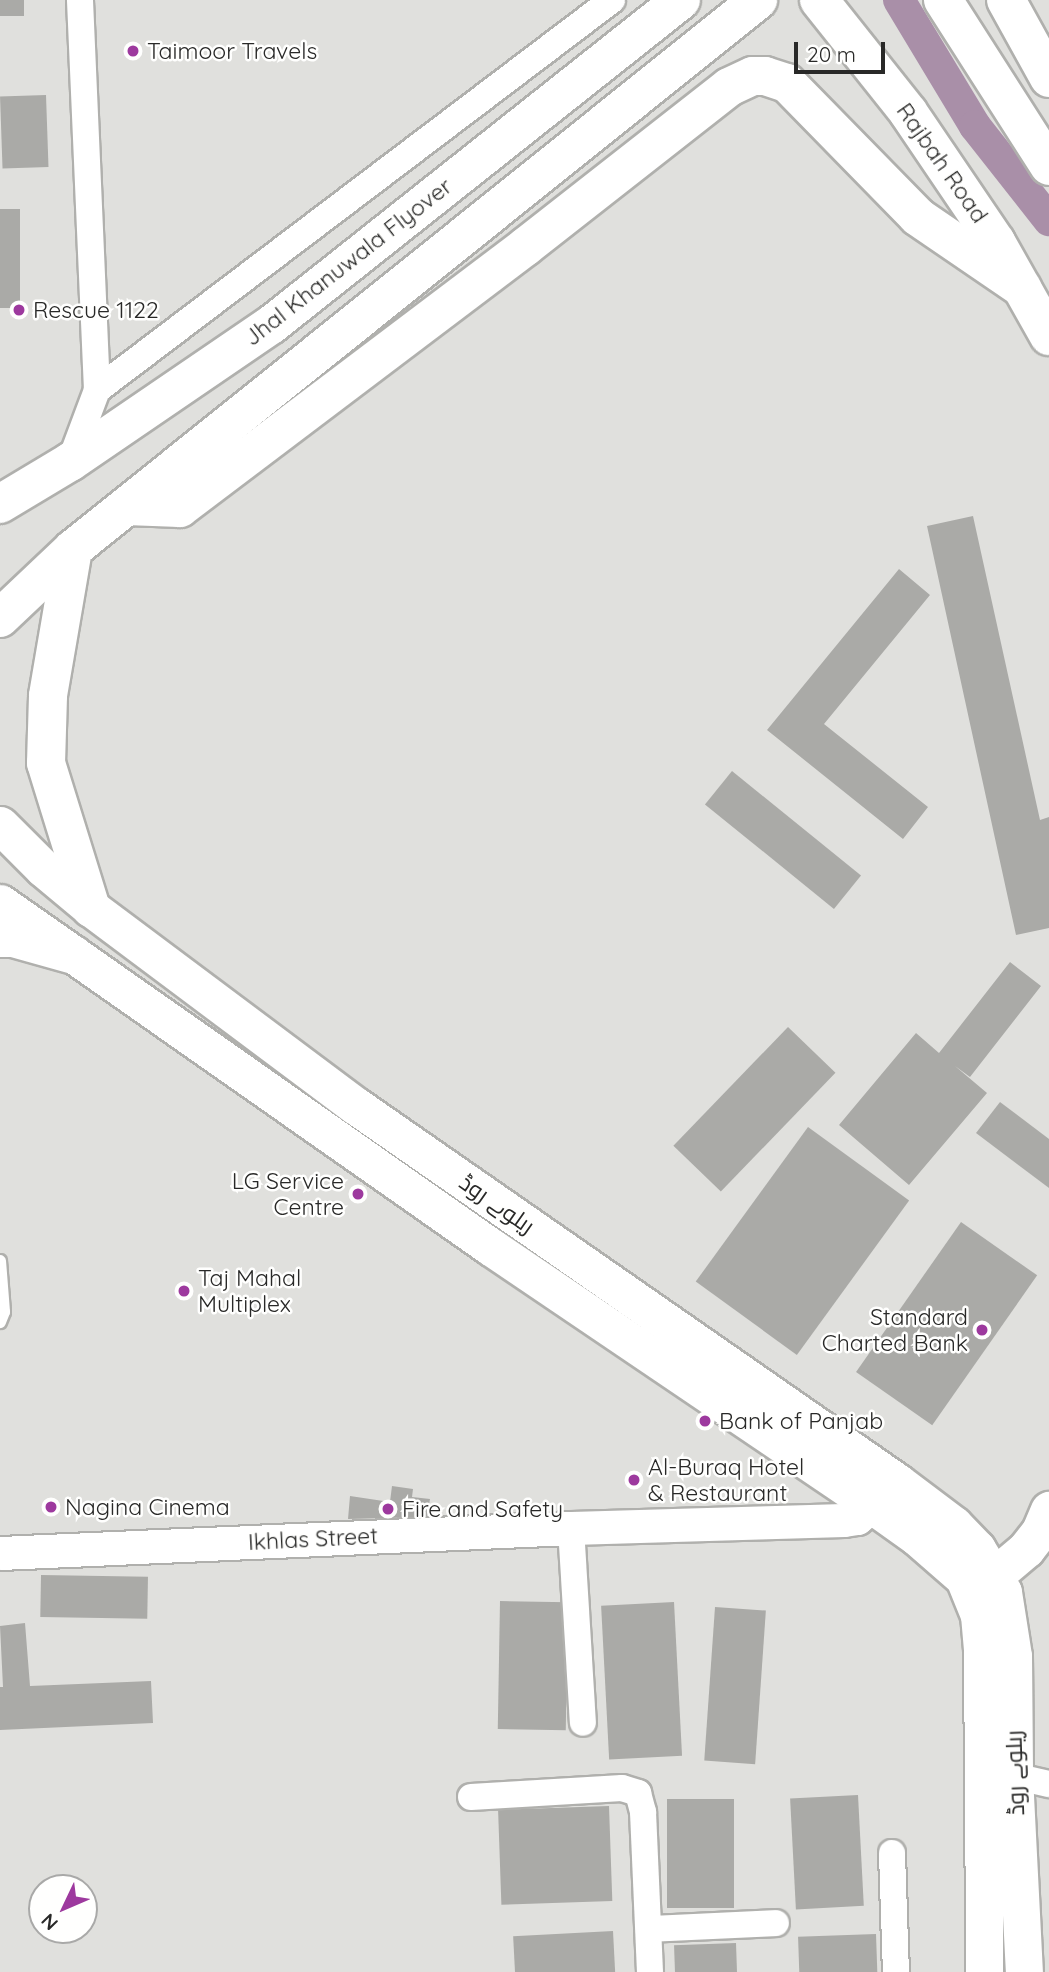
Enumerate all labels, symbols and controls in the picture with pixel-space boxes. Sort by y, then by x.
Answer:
scale bar [797,28,888,72]
place label: Taimoor Travels [147,37,317,65]
text: 20 m [807,41,856,67]
marker: Taimoor Travels [125,43,141,59]
street label: Rajbah Road [891,98,993,228]
street label: Jhal Khanuwala Flyover [239,172,457,352]
place label: Rescue 1122 [33,296,159,324]
marker: Rescue 1122 [11,302,27,318]
place label: LG Service Centre [232,1167,344,1221]
street label: ریلوے روڈ [454,1168,540,1240]
marker: LG Service Centre [350,1186,366,1202]
place label: Taj Mahal Multiplex [198,1264,301,1318]
marker: Taj Mahal Multiplex [176,1283,192,1299]
place label: Standard Charted Bank [822,1303,968,1357]
marker: Standard Charted Bank [974,1322,990,1338]
place label: Bank of Panjab [719,1407,883,1435]
marker: Bank of Panjab [697,1413,713,1429]
place label: Al-Buraq Hotel & Restaurant [648,1453,804,1507]
marker: Al-Buraq Hotel & Restaurant [626,1472,642,1488]
place label: Nagina Cinema [65,1493,230,1521]
place label: Fire and Safety [402,1495,563,1523]
marker: Nagina Cinema [43,1499,59,1515]
marker: Fire and Safety [380,1501,396,1517]
street label: Ikhlas Street [247,1522,379,1556]
street label: ریلوے روڈ [1000,1730,1030,1816]
north arrow [28,1874,98,1944]
text: N [36,1909,63,1936]

